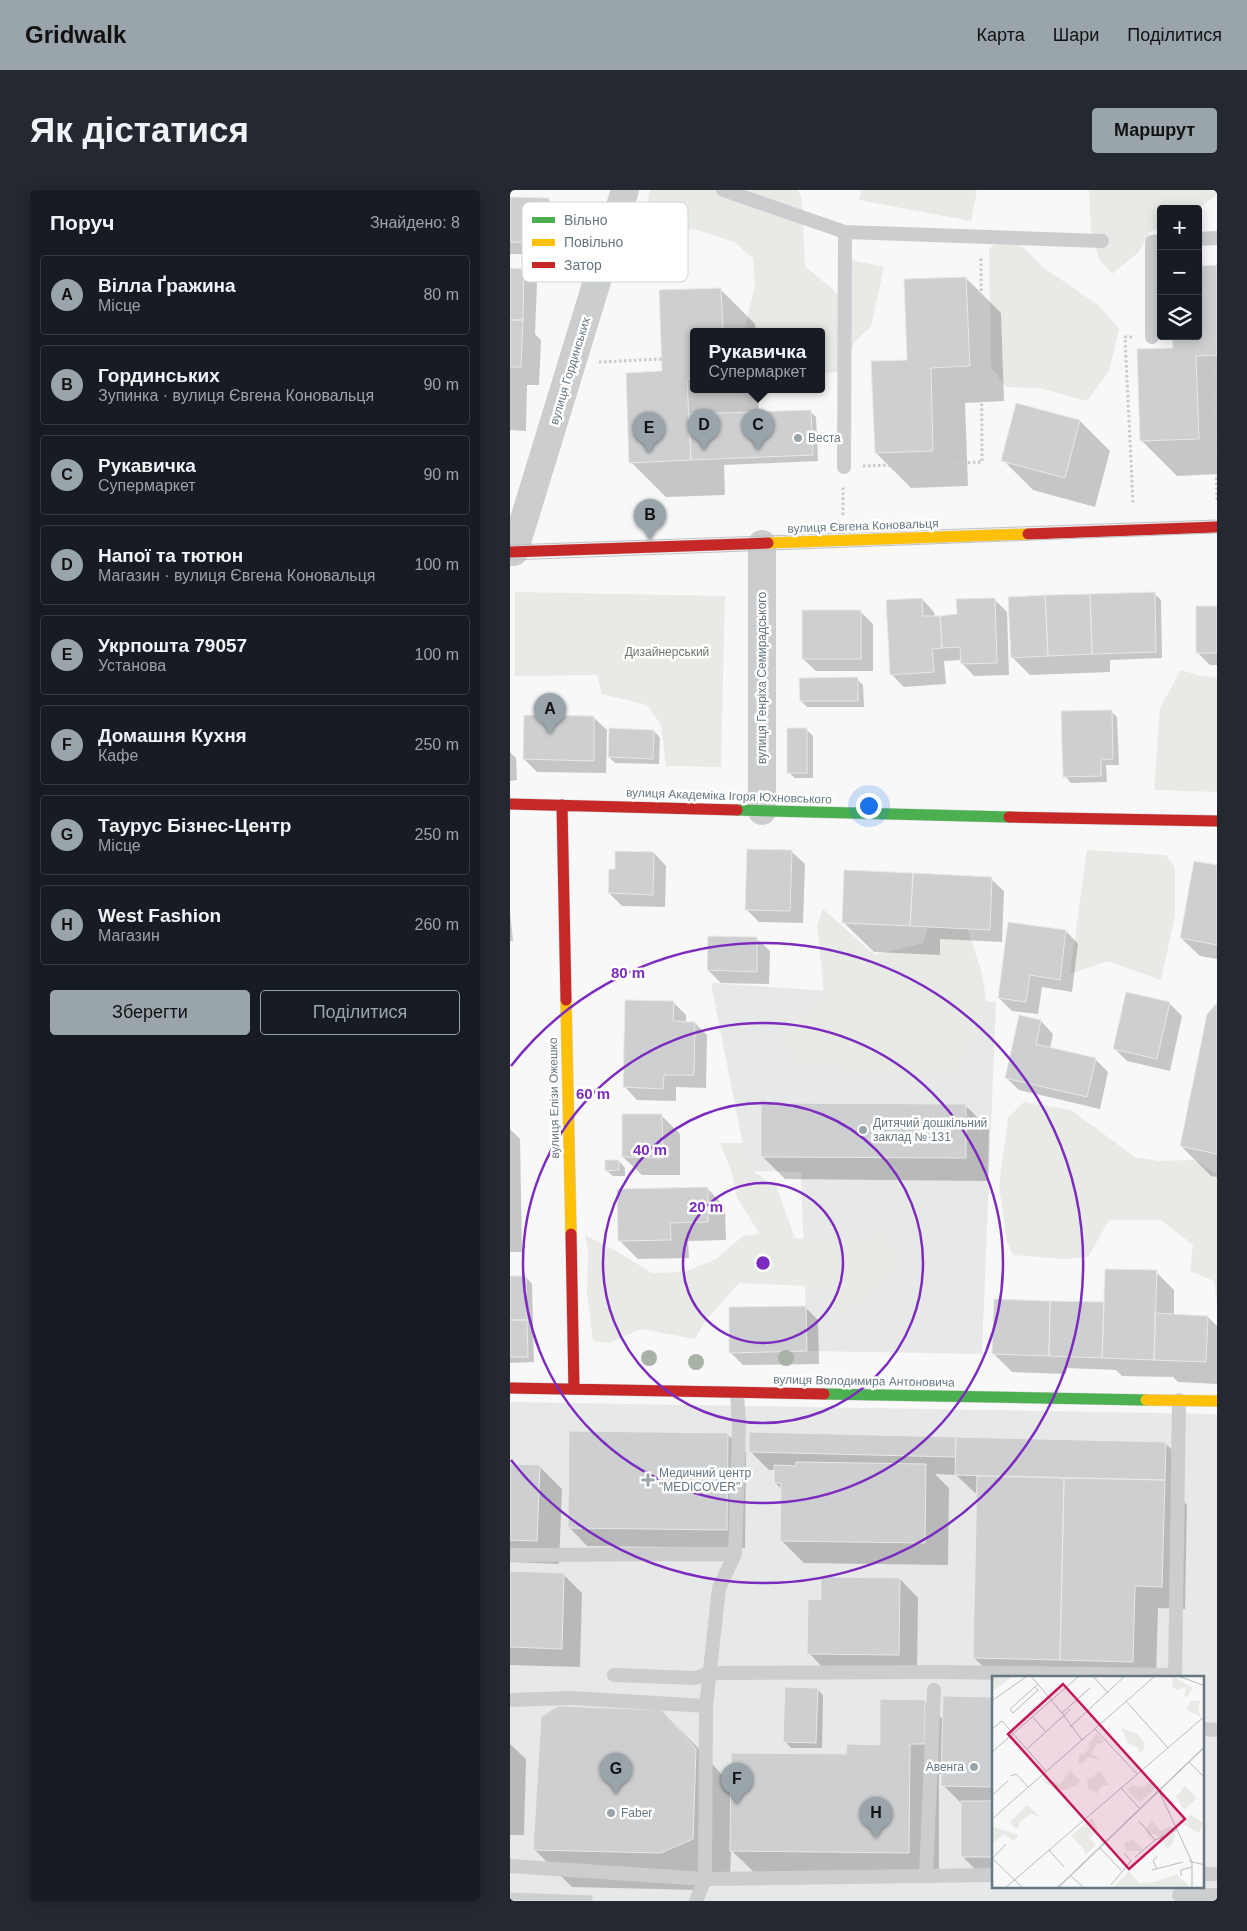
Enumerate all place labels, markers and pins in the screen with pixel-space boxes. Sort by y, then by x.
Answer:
pin: D [688,409,720,450]
pin: C [742,409,774,450]
pin: E [633,412,665,453]
place label: Веста [808,431,841,445]
marker: Веста [792,432,804,444]
pin: B [634,499,666,540]
pin: A [534,693,566,734]
place label: Дитячий дошкільний заклад № 131 [873,1116,987,1144]
marker: Дитячий дошкільний заклад № 131 [857,1124,869,1136]
centre of rings [754,1254,772,1272]
place label: Медичний центр "MEDICOVER" [659,1466,751,1494]
marker: Медичний центр "MEDICOVER" [641,1473,655,1487]
pin: G [600,1753,632,1794]
place label: Авенга [926,1760,964,1774]
marker: Авенга [968,1761,980,1773]
pin: F [721,1763,753,1804]
pin: H [860,1797,892,1838]
place label: Faber [621,1806,652,1820]
marker: Faber [605,1807,617,1819]

